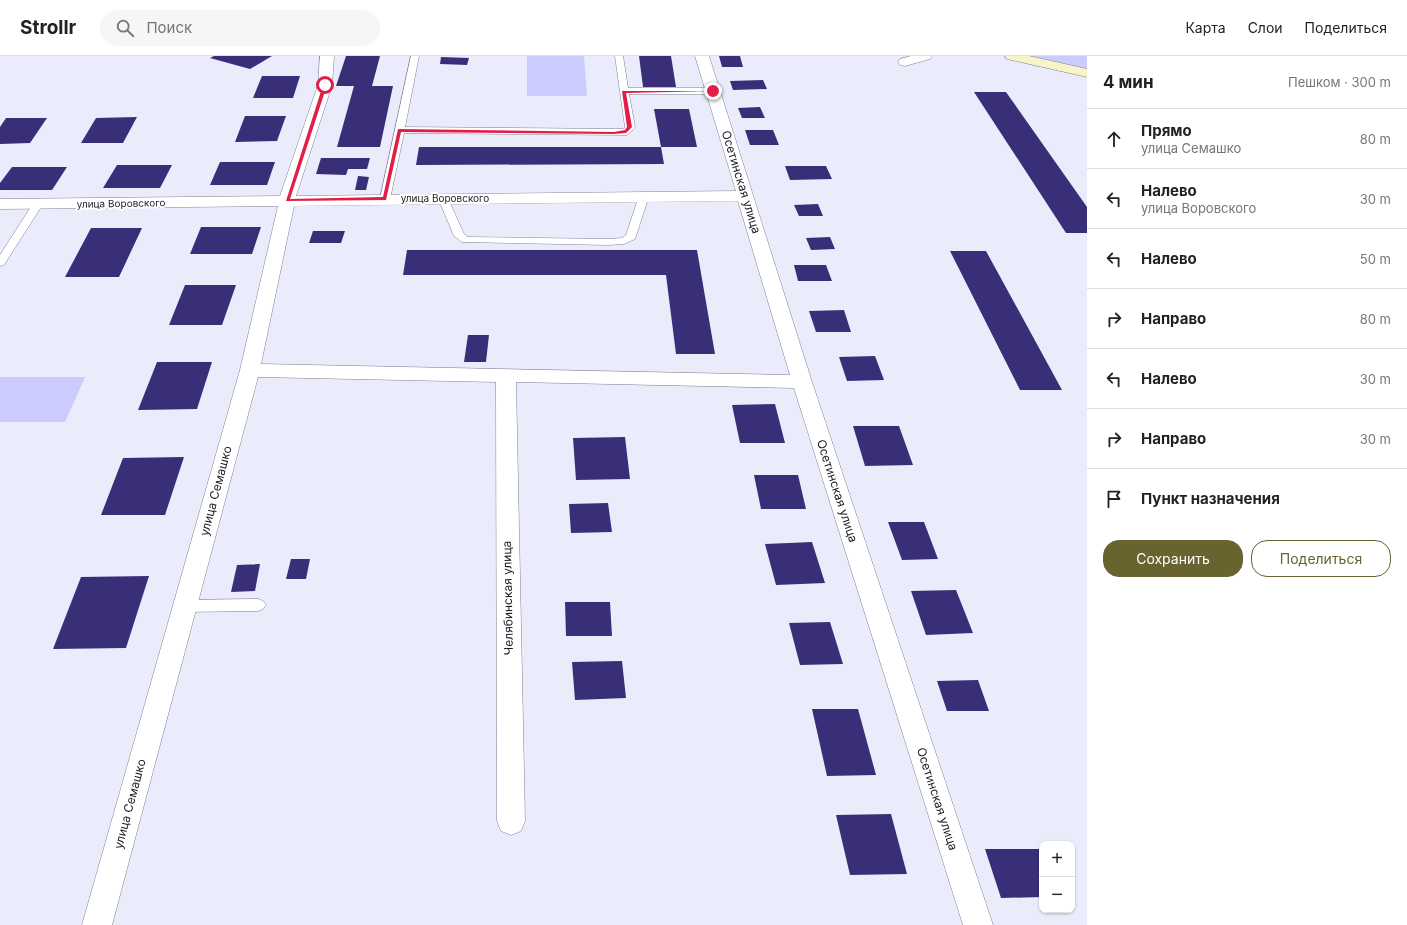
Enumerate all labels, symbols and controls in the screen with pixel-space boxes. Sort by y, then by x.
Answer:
search box [100,10,380,46]
text: Strollr [20,16,76,39]
icon: search [114,17,136,39]
text: Поиск [146,18,192,37]
text: Карта [1185,19,1226,36]
text: Слои [1248,19,1283,36]
text: Поделиться [1305,19,1387,36]
text: 4 мин [1103,72,1154,92]
text: Пешком · 300 m [1288,74,1391,90]
route start [316,76,334,94]
route end [704,82,722,100]
text: Прямо [1141,121,1192,140]
street label: Осетинская улица [719,128,764,235]
icon: ahead [1103,128,1125,150]
text: 80 m [1360,131,1391,147]
text: улица Семашко [1141,140,1241,156]
text: Налево [1141,181,1197,200]
icon: left [1103,188,1125,210]
text: 30 m [1360,191,1391,207]
street label: улица Воровского [401,192,489,204]
street label: улица Воровского [77,196,165,210]
text: улица Воровского [1141,200,1256,216]
icon: left [1103,248,1125,270]
text: Налево [1141,249,1197,268]
text: 50 m [1360,251,1391,267]
icon: right [1103,308,1125,330]
text: Направо [1141,309,1206,328]
text: 80 m [1360,311,1391,327]
icon: left [1103,368,1125,390]
text: Налево [1141,369,1197,388]
text: 30 m [1360,371,1391,387]
icon: right [1103,428,1125,450]
text: Направо [1141,429,1206,448]
text: 30 m [1360,431,1391,447]
street label: Осетинская улица [814,438,861,544]
street label: улица Семашко [196,444,235,537]
icon: arrive [1103,488,1125,510]
text: Пункт назначения [1141,489,1280,508]
button: Сохранить [1103,540,1243,577]
button: Поделиться [1251,540,1391,577]
street label: Челябинская улица [499,541,516,655]
street label: Осетинская улица [914,746,961,852]
street label: улица Семашко [110,757,149,850]
map controls [1039,841,1075,913]
button: + [1039,841,1075,877]
button: − [1039,877,1075,913]

